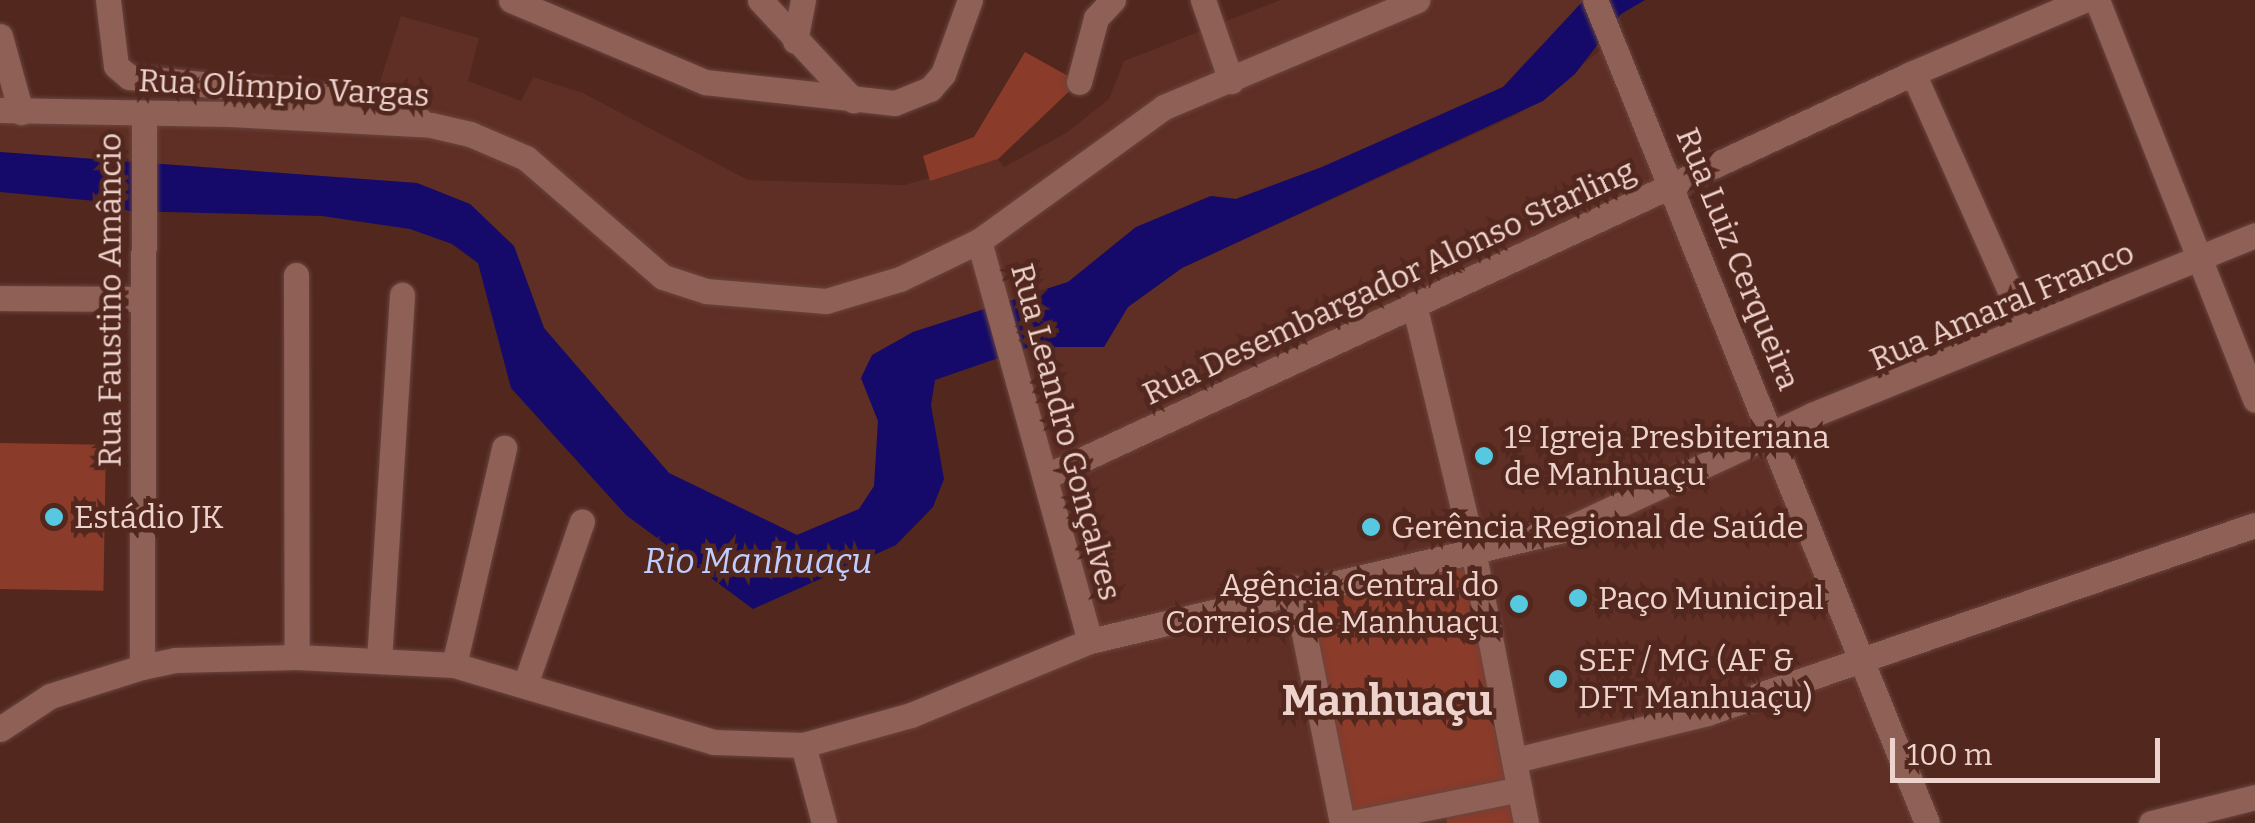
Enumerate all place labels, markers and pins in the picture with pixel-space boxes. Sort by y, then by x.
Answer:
place label: 1º Igreja Presbiteriana de Manhuaçu [1504,419,1830,494]
marker: 1º Igreja Presbiteriana de Manhuaçu [1473,445,1495,467]
place label: Estádio JK [74,498,224,536]
marker: Estádio JK [43,506,65,528]
place label: Gerência Regional de Saúde [1391,508,1804,546]
marker: Gerência Regional de Saúde [1360,516,1382,538]
place label: Agência Central do Correios de Manhuaçu [1165,567,1499,642]
place label: Paço Municipal [1598,579,1824,617]
marker: Paço Municipal [1567,587,1589,609]
marker: Agência Central do Correios de Manhuaçu [1508,593,1530,615]
place label: SEF / MG (AF & DFT Manhuaçu) [1578,642,1813,717]
marker: SEF / MG (AF & DFT Manhuaçu) [1547,668,1569,690]

